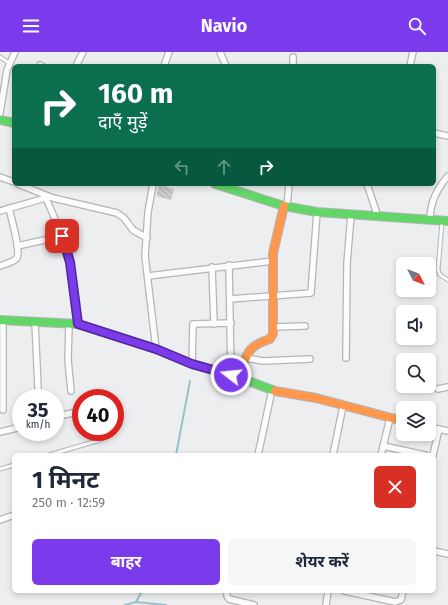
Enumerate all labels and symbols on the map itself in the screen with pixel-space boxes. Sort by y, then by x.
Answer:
pin [45,219,79,253]
north arrow [396,257,436,297]
position arrow [210,354,252,396]
speed limit sign: 40 [72,389,124,441]

